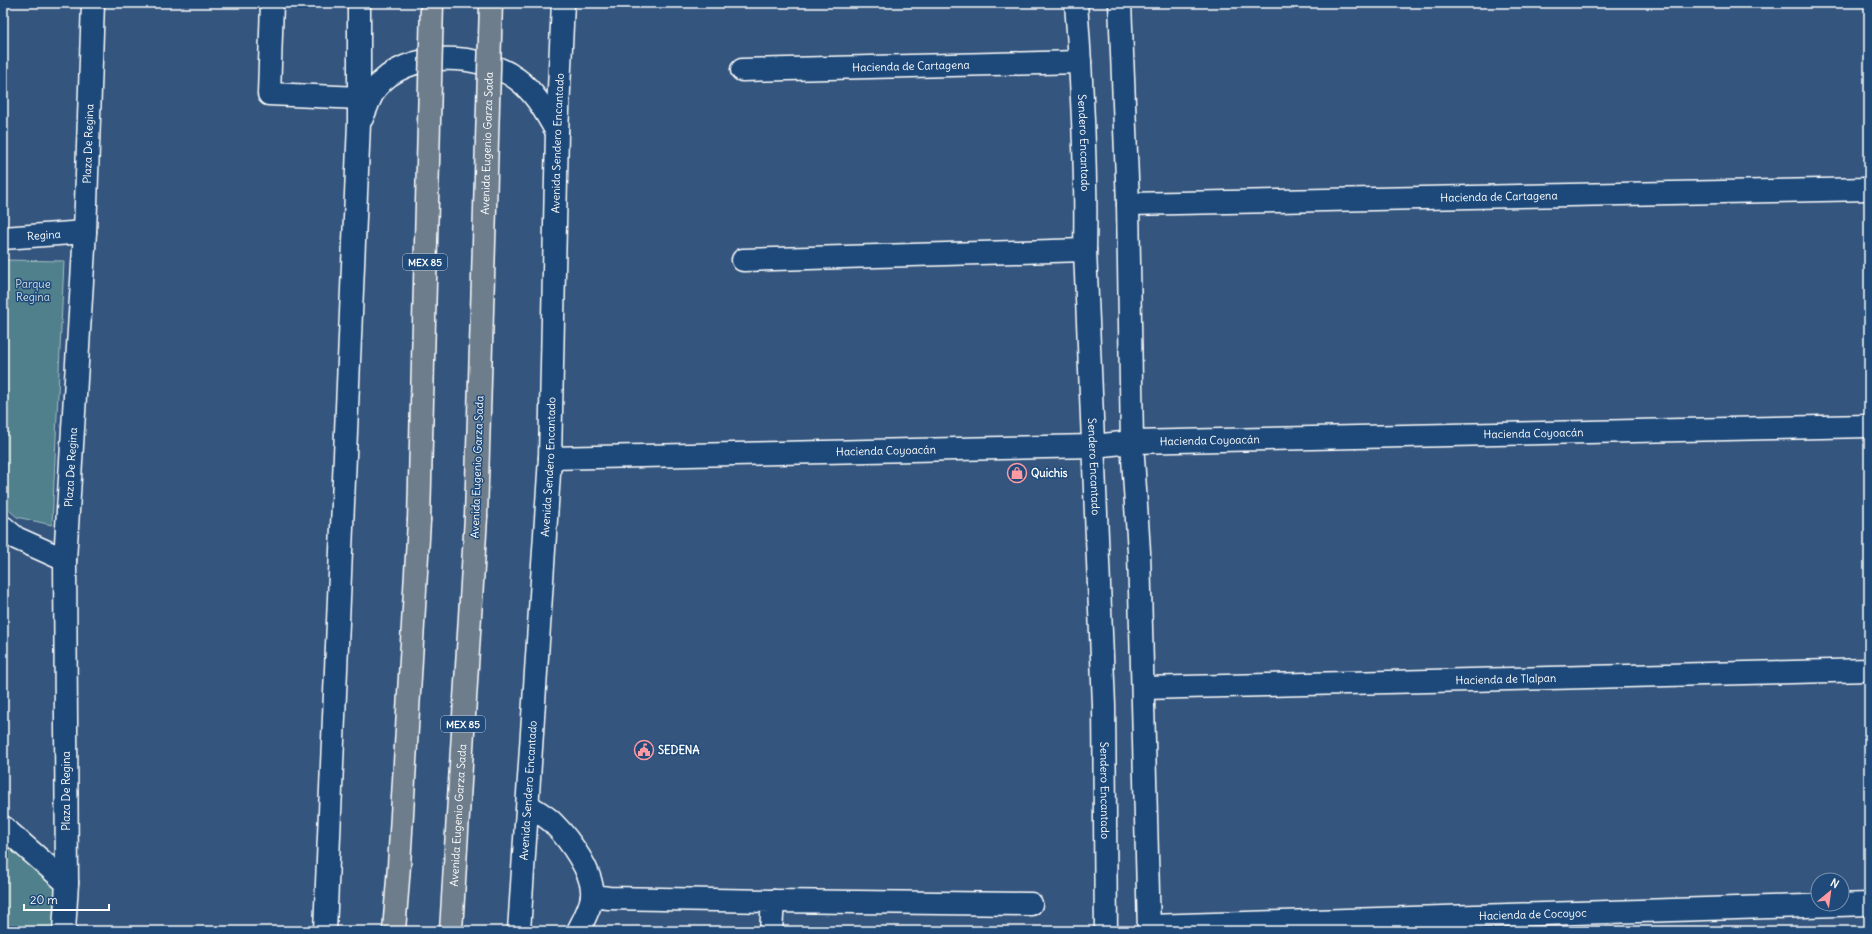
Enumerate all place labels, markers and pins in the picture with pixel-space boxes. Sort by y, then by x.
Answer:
shop icon: Quichis [1006,462,1028,484]
place label: Quichis [1031,466,1068,480]
public building icon: SEDENA [633,739,655,761]
place label: SEDENA [658,743,700,757]

